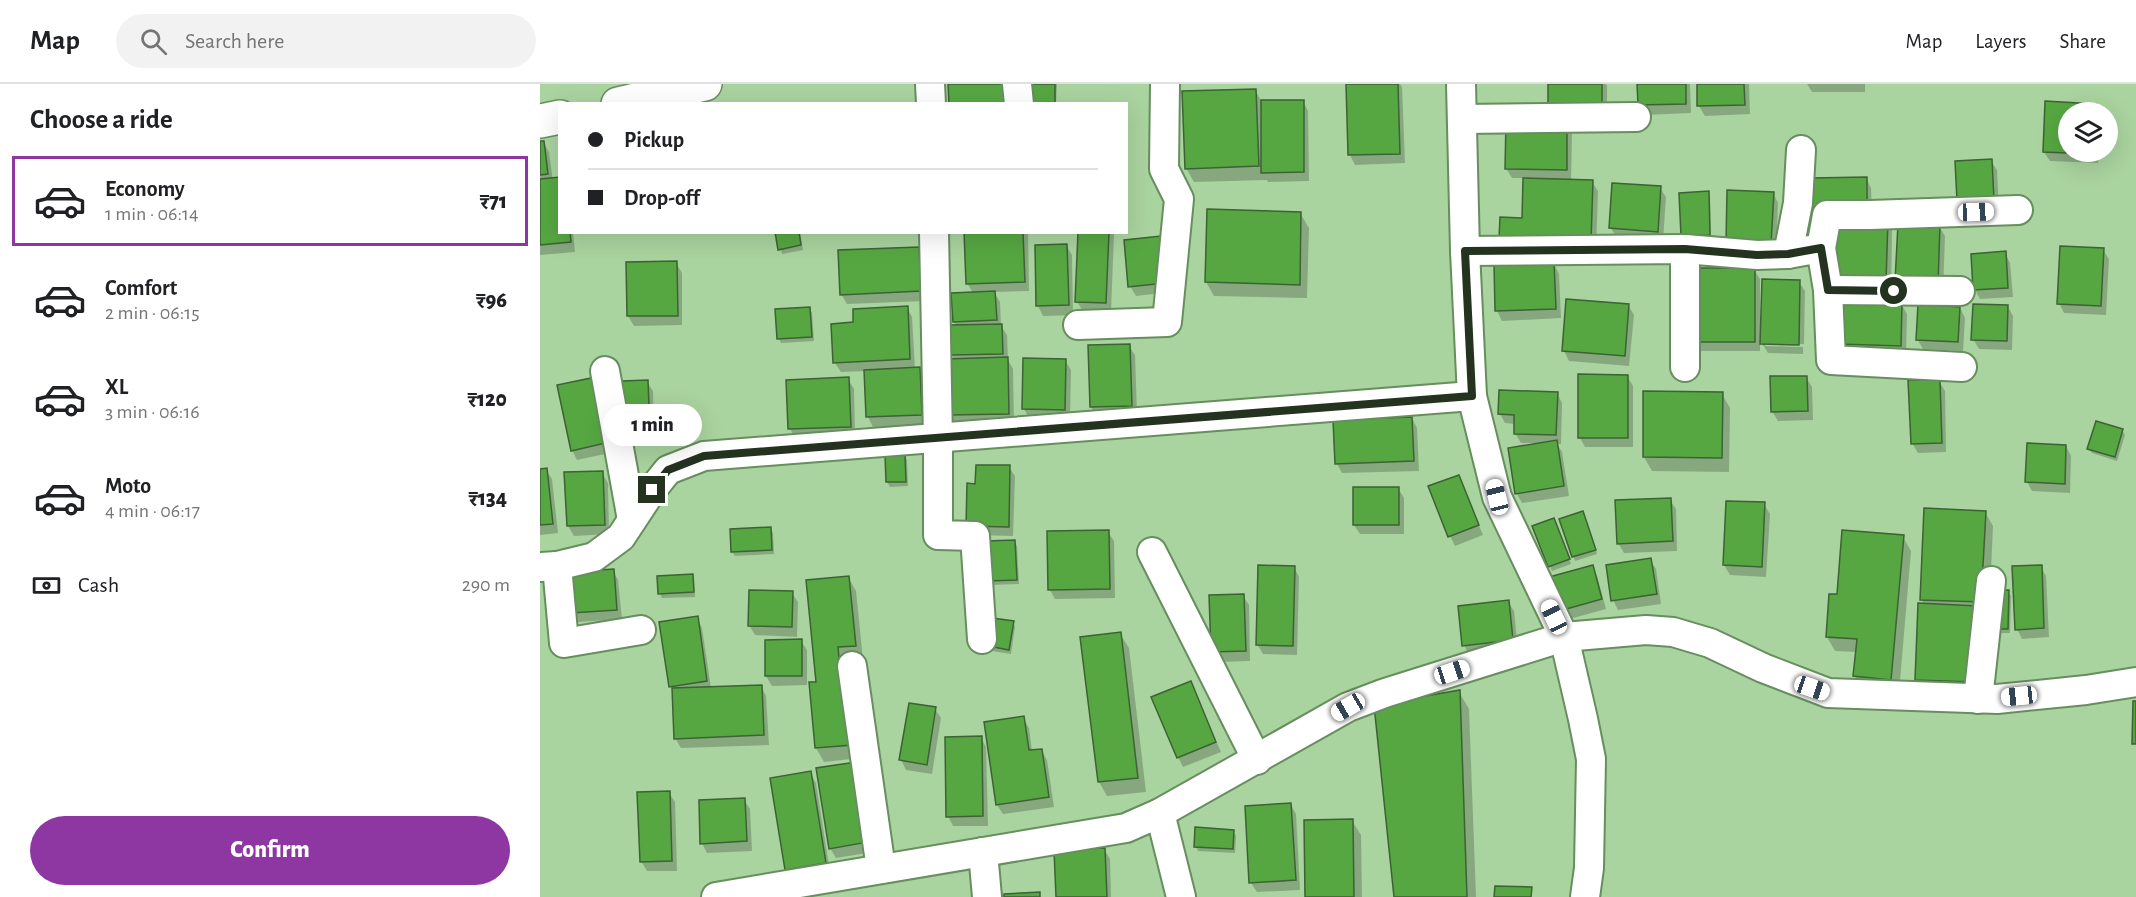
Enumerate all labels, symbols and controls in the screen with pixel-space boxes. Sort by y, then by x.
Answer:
search box [116,14,536,68]
icon: search [137,25,170,58]
text: Map [30,27,80,55]
text: Search here [185,30,284,52]
text: Map [1906,31,1942,52]
text: Layers [1975,31,2026,52]
text: Share [2059,31,2106,52]
map controls [2058,102,2118,162]
button: layers [2058,102,2118,162]
text: Choose a ride [30,106,173,133]
text: Pickup [624,129,684,151]
icon: car [33,174,87,228]
text: Economy [105,178,185,200]
text: Drop-off [624,187,700,209]
text: ₹71 [480,190,507,212]
car [1958,202,1994,222]
text: 1 min · 06:14 [105,204,199,224]
icon: car [33,273,87,327]
text: Comfort [105,277,177,299]
route start [1880,277,1907,304]
text: ₹96 [476,289,507,311]
text: 2 min · 06:15 [105,303,200,323]
icon: car [33,372,87,426]
text: XL [105,376,128,398]
text: ₹120 [467,388,507,410]
text: 3 min · 06:16 [105,402,200,422]
callout: 1 min [603,403,702,445]
text: 1 min [631,415,674,435]
icon: car [33,471,87,525]
text: Moto [105,475,151,497]
route end [638,476,665,503]
car [1484,477,1510,517]
text: ₹134 [468,487,507,509]
text: 4 min · 06:17 [105,501,200,521]
icon: cash [30,569,63,602]
text: Cash [78,574,119,596]
text: 290 m [462,575,510,595]
car [1538,597,1570,637]
car [1432,658,1472,686]
car [1792,674,1832,702]
car [2000,685,2038,707]
car [1328,690,1368,724]
button: Confirm [30,816,510,885]

